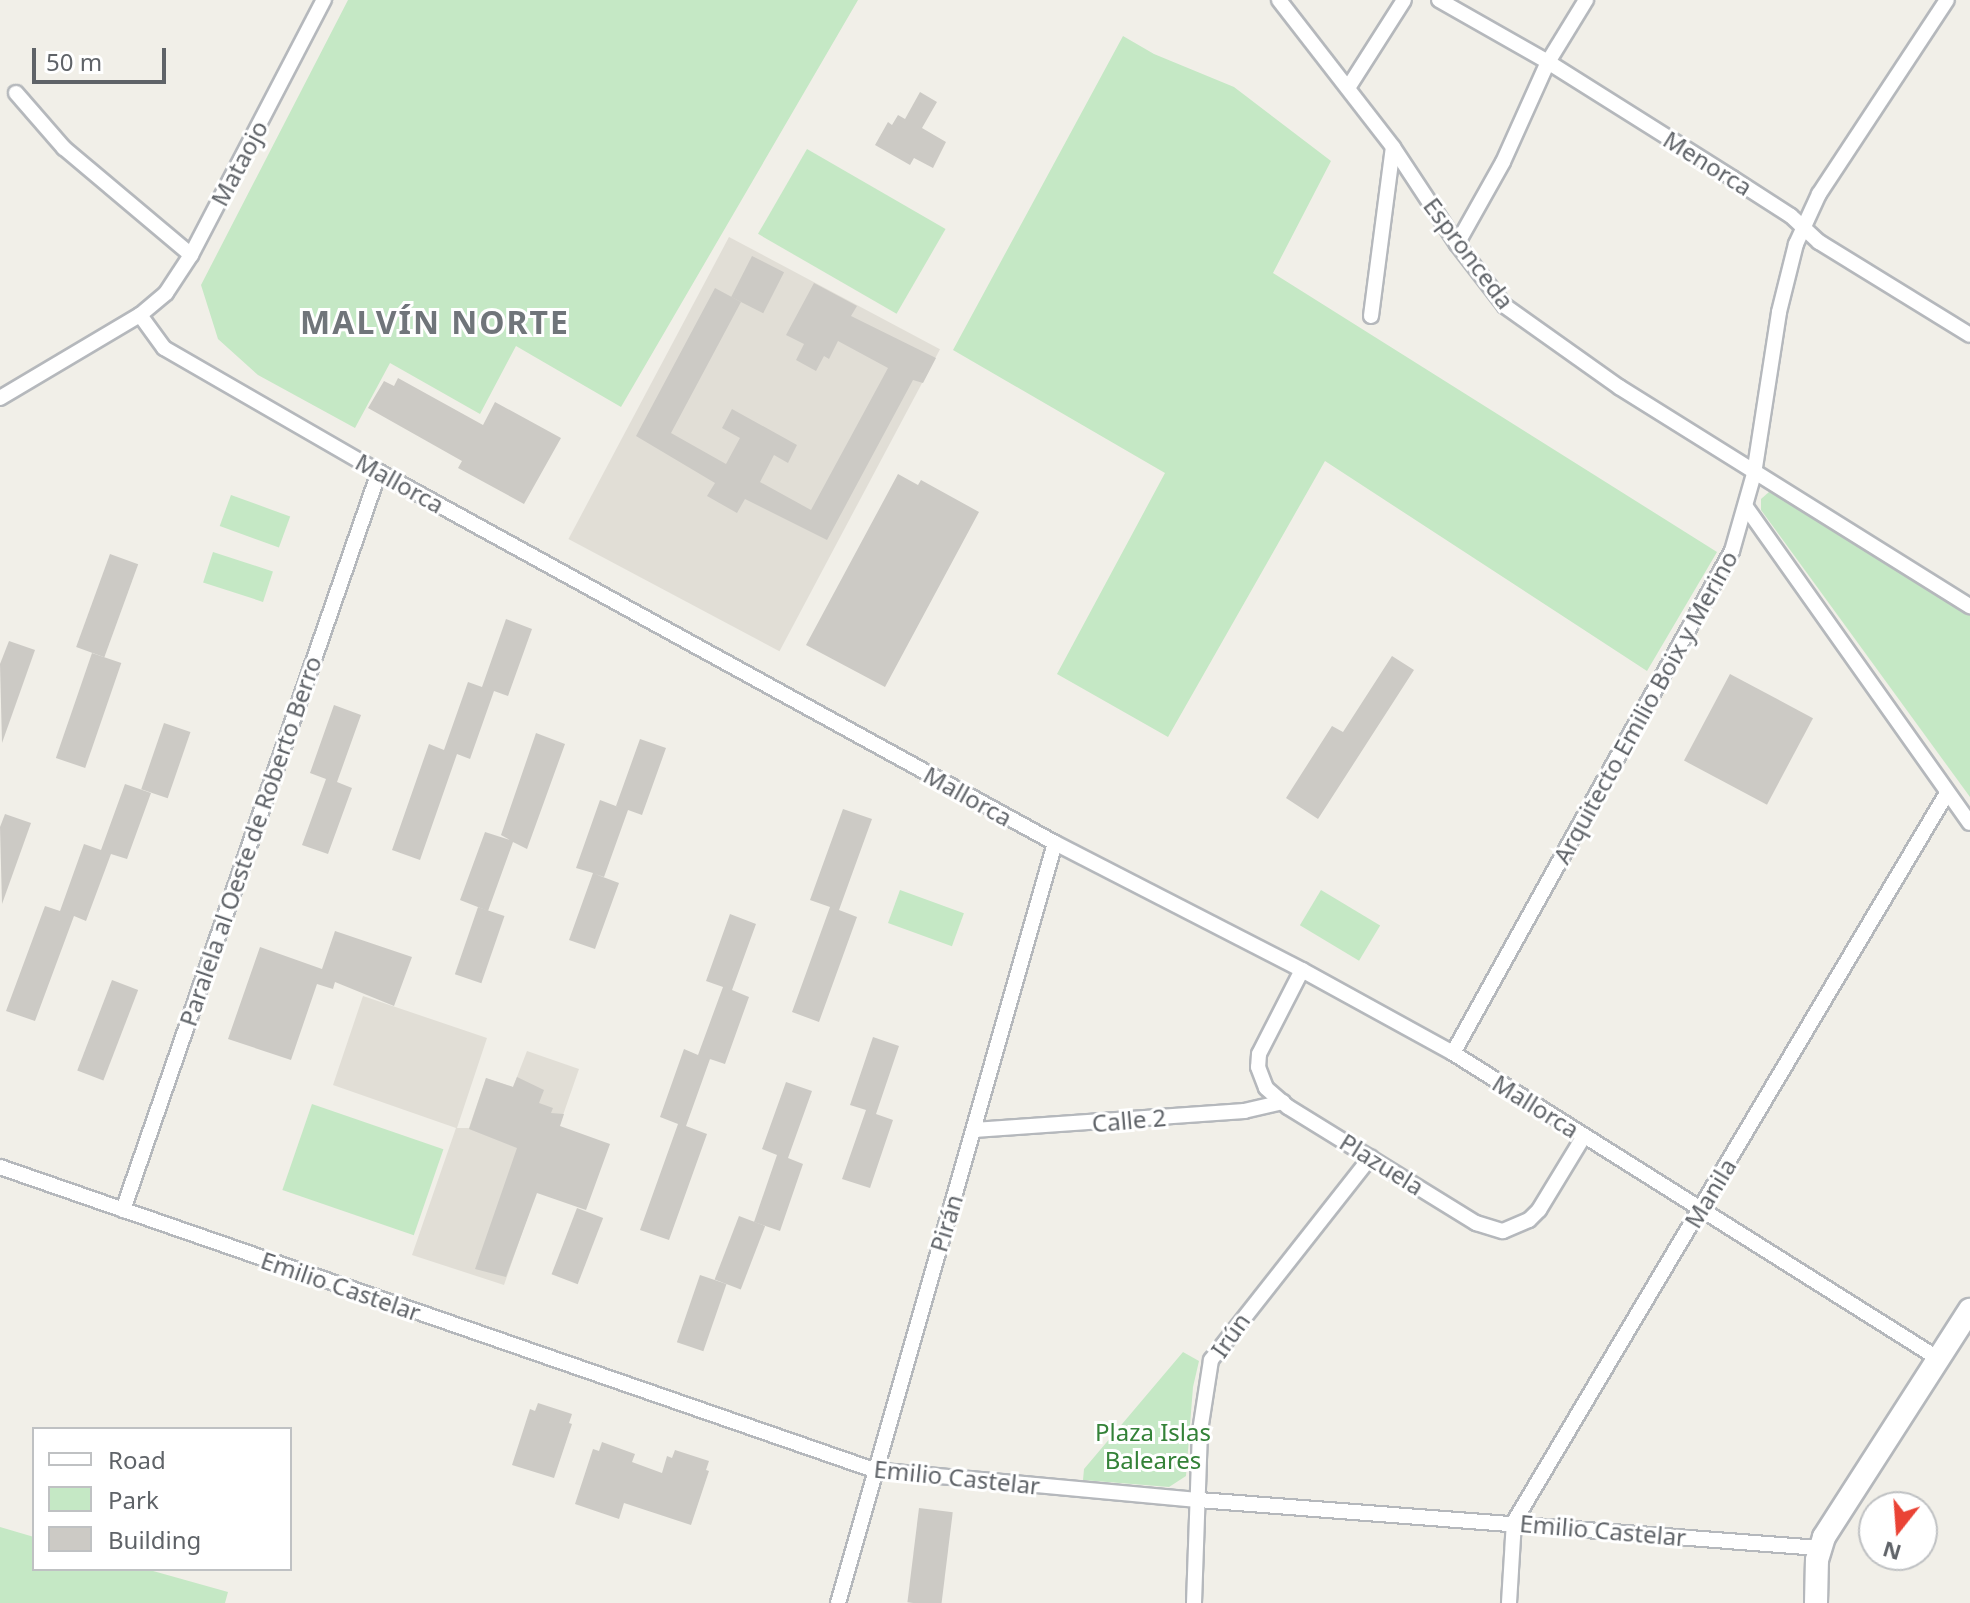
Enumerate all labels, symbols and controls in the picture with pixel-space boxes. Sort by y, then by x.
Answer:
scale bar [36,32,170,82]
text: 50 m [46,45,102,78]
street label: Mataojo [205,115,273,211]
street label: Menorca [1658,125,1758,201]
street label: Espronceda [1418,192,1520,314]
district label: MALVÍN NORTE [300,303,570,341]
street label: Mallorca [351,447,449,519]
street label: Arquitecto Emilio Boix y Merino [1547,546,1743,868]
street label: Paralela al Oeste de Roberto Berro [173,652,327,1030]
street label: Mallorca [919,760,1017,832]
street label: Mallorca [1487,1068,1585,1144]
street label: Calle 2 [1091,1102,1167,1138]
street label: Plazuela [1335,1127,1429,1201]
street label: Manila [1678,1153,1742,1233]
street label: Pirán [924,1191,968,1255]
street label: Emilio Castelar [257,1245,425,1327]
street label: Irún [1205,1307,1255,1363]
park label: Plaza Islas Baleares [1095,1418,1211,1474]
legend [32,1427,292,1571]
text: Road [108,1443,166,1476]
street label: Emilio Castelar [872,1454,1042,1500]
text: Park [108,1483,159,1516]
north arrow [1858,1491,1938,1571]
street label: Emilio Castelar [1519,1508,1687,1552]
text: Building [108,1523,201,1556]
text: N [1879,1535,1905,1569]

